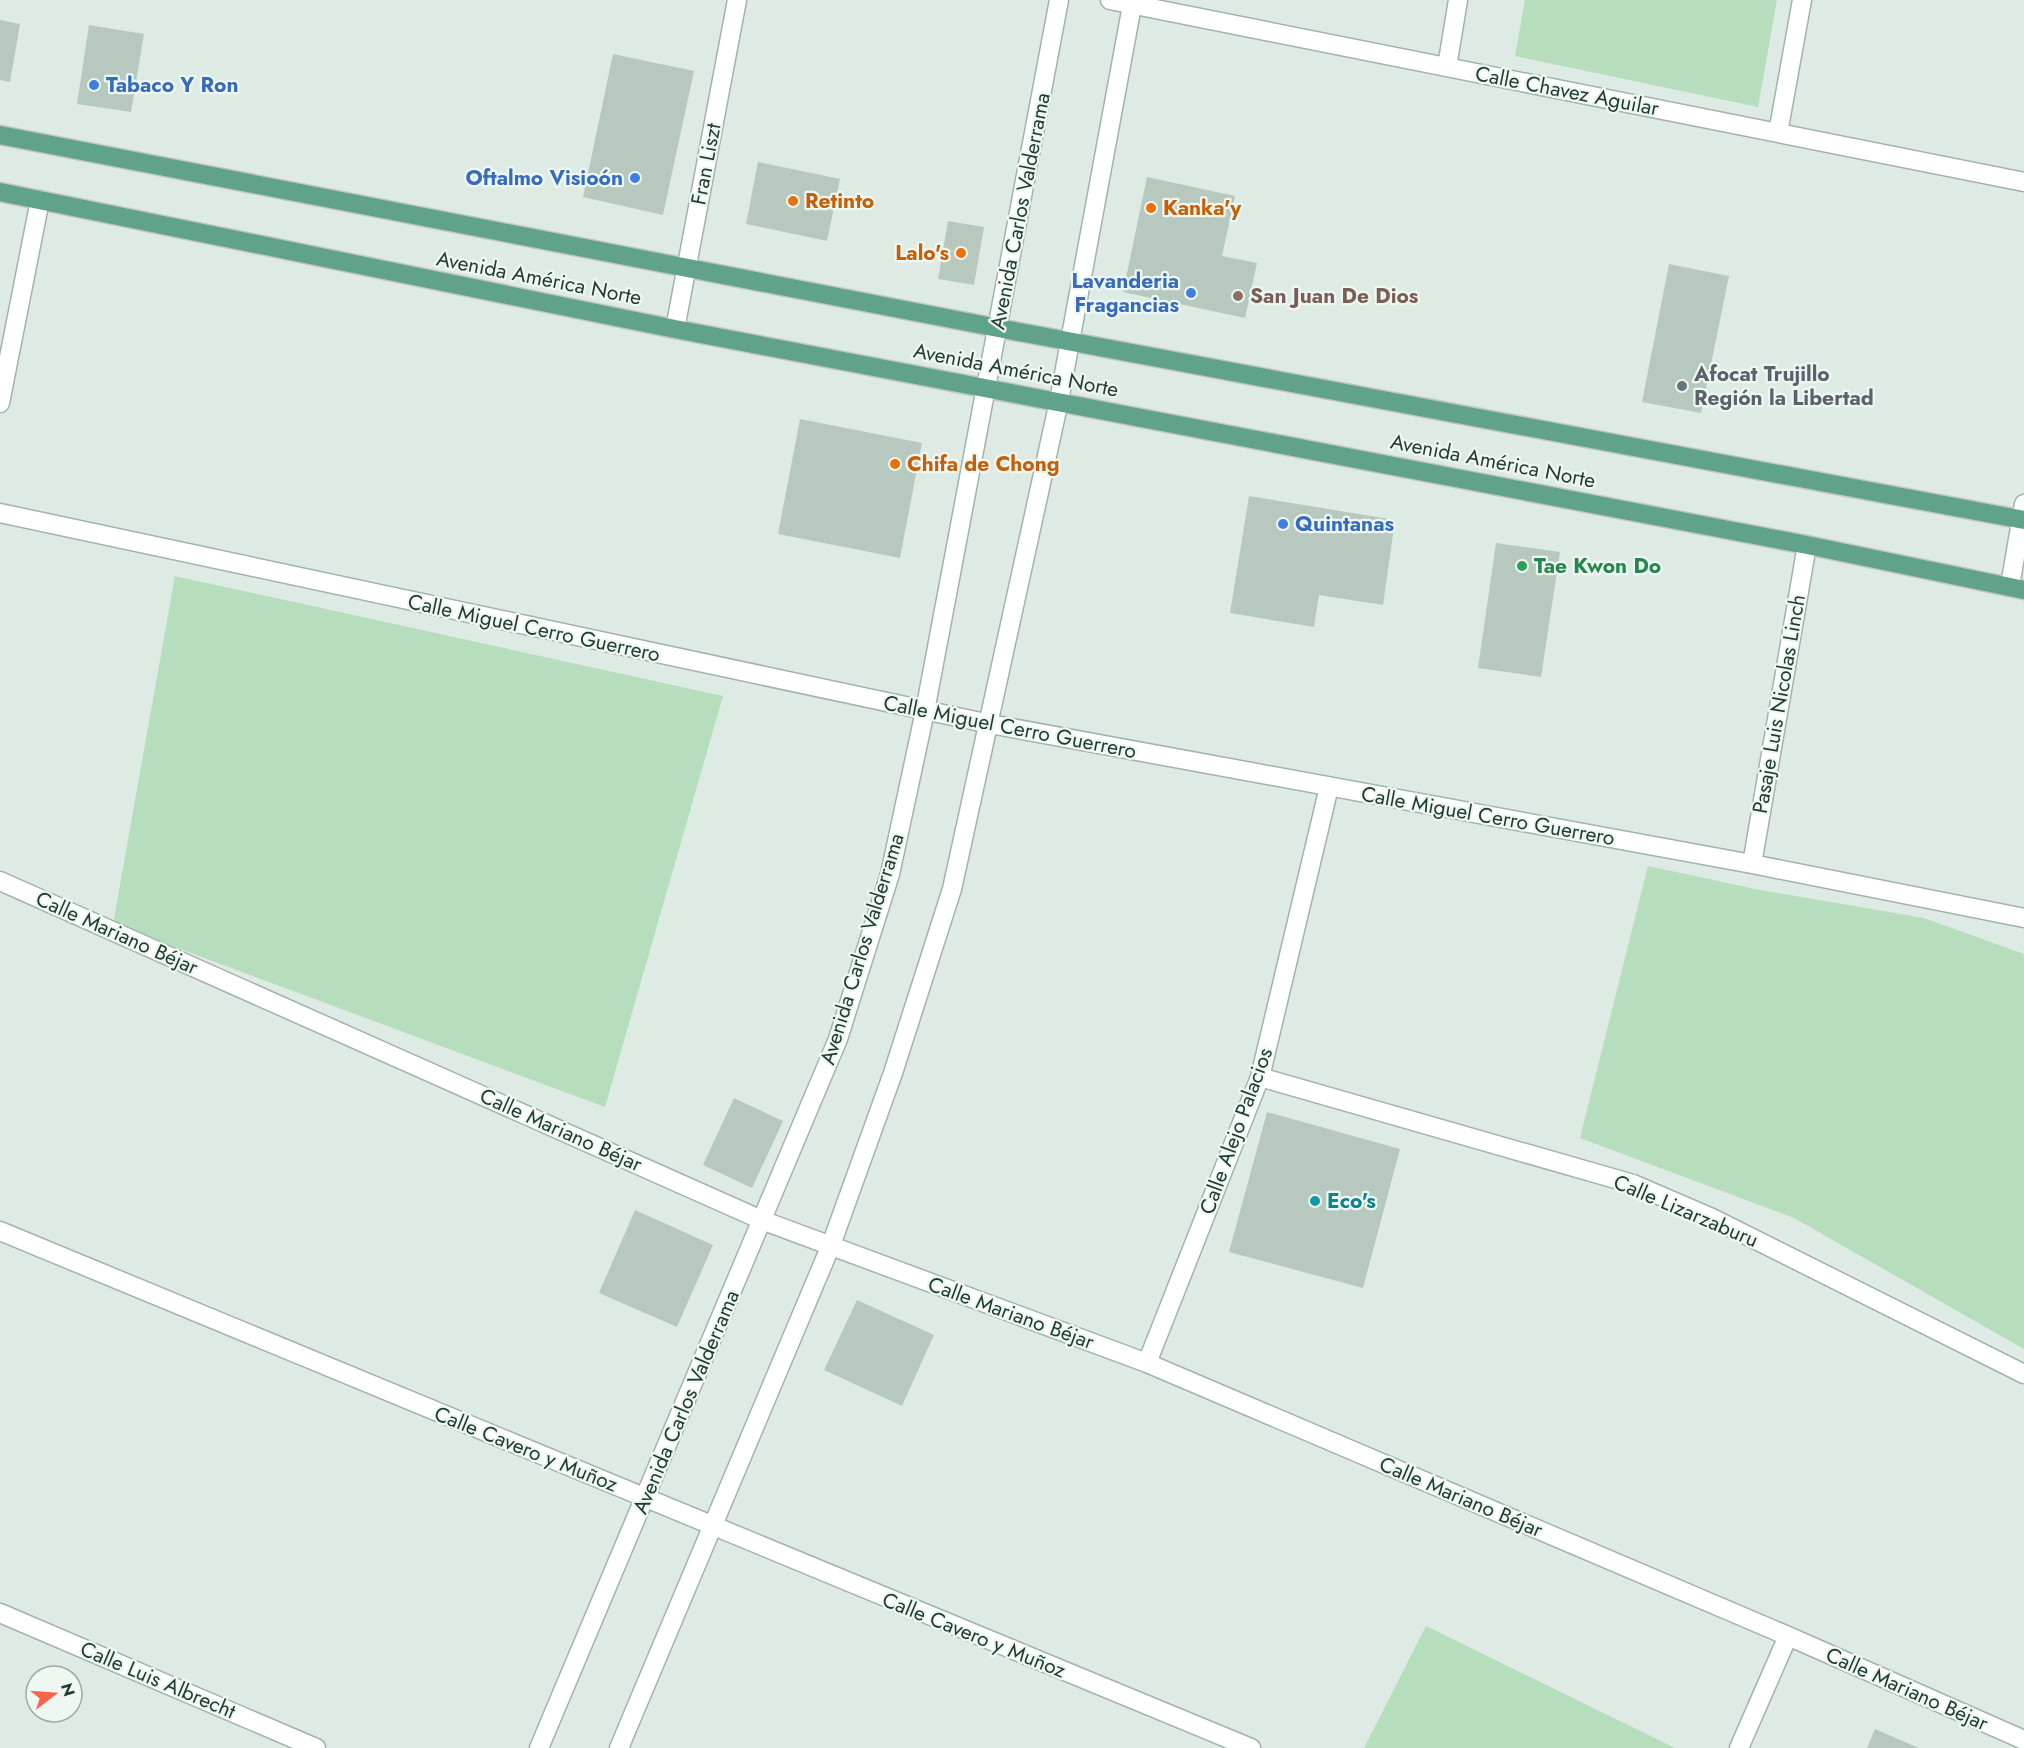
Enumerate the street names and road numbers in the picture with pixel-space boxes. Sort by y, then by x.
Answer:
street label: Calle Chavez Aguilar [1473,58,1662,124]
street label: Avenida Carlos Valderrama [982,90,1058,332]
street label: Fran Liszt [683,121,729,207]
street label: Avenida América Norte [434,243,644,313]
street label: Avenida América Norte [911,335,1121,405]
street label: Avenida América Norte [1388,426,1598,496]
street label: Calle Miguel Cerro Guerrero [405,587,663,669]
street label: Pasaje Luis Nicolas Linch [1745,592,1813,816]
street label: Calle Miguel Cerro Guerrero [881,688,1139,766]
street label: Calle Miguel Cerro Guerrero [1359,779,1617,853]
street label: Avenida Carlos Valderrama [812,830,912,1068]
street label: Calle Mariano Béjar [31,884,204,983]
street label: Calle Alejo Palacios [1192,1044,1280,1218]
street label: Calle Mariano Béjar [475,1081,648,1180]
street label: Calle Lizarzaburu [1609,1167,1763,1255]
street label: Calle Mariano Béjar [924,1269,1099,1357]
street label: Avenida Carlos Valderrama [625,1285,747,1519]
street label: Calle Cavero y Muñoz [430,1398,623,1500]
street label: Calle Mariano Béjar [1375,1449,1548,1545]
street label: Calle Cavero y Muñoz [878,1584,1071,1686]
street label: Calle Luis Albrecht [76,1634,240,1726]
street label: Calle Mariano Béjar [1821,1640,1994,1739]

